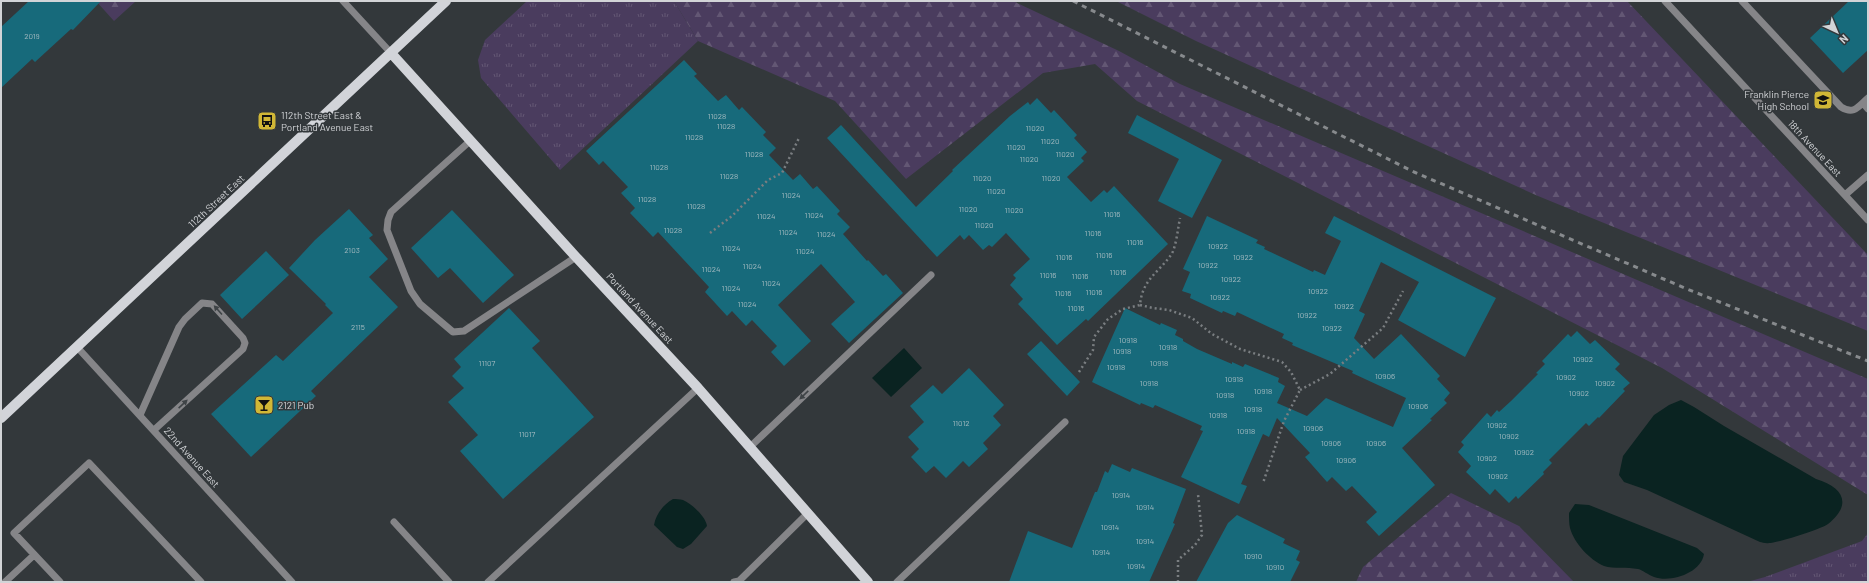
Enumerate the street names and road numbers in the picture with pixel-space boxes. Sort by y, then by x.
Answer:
street label: 18th Avenue East [1786,117,1845,179]
street label: 112th Street East [185,172,247,230]
street label: Portland Avenue East [604,270,676,346]
street label: 22nd Avenue East [162,424,222,490]

